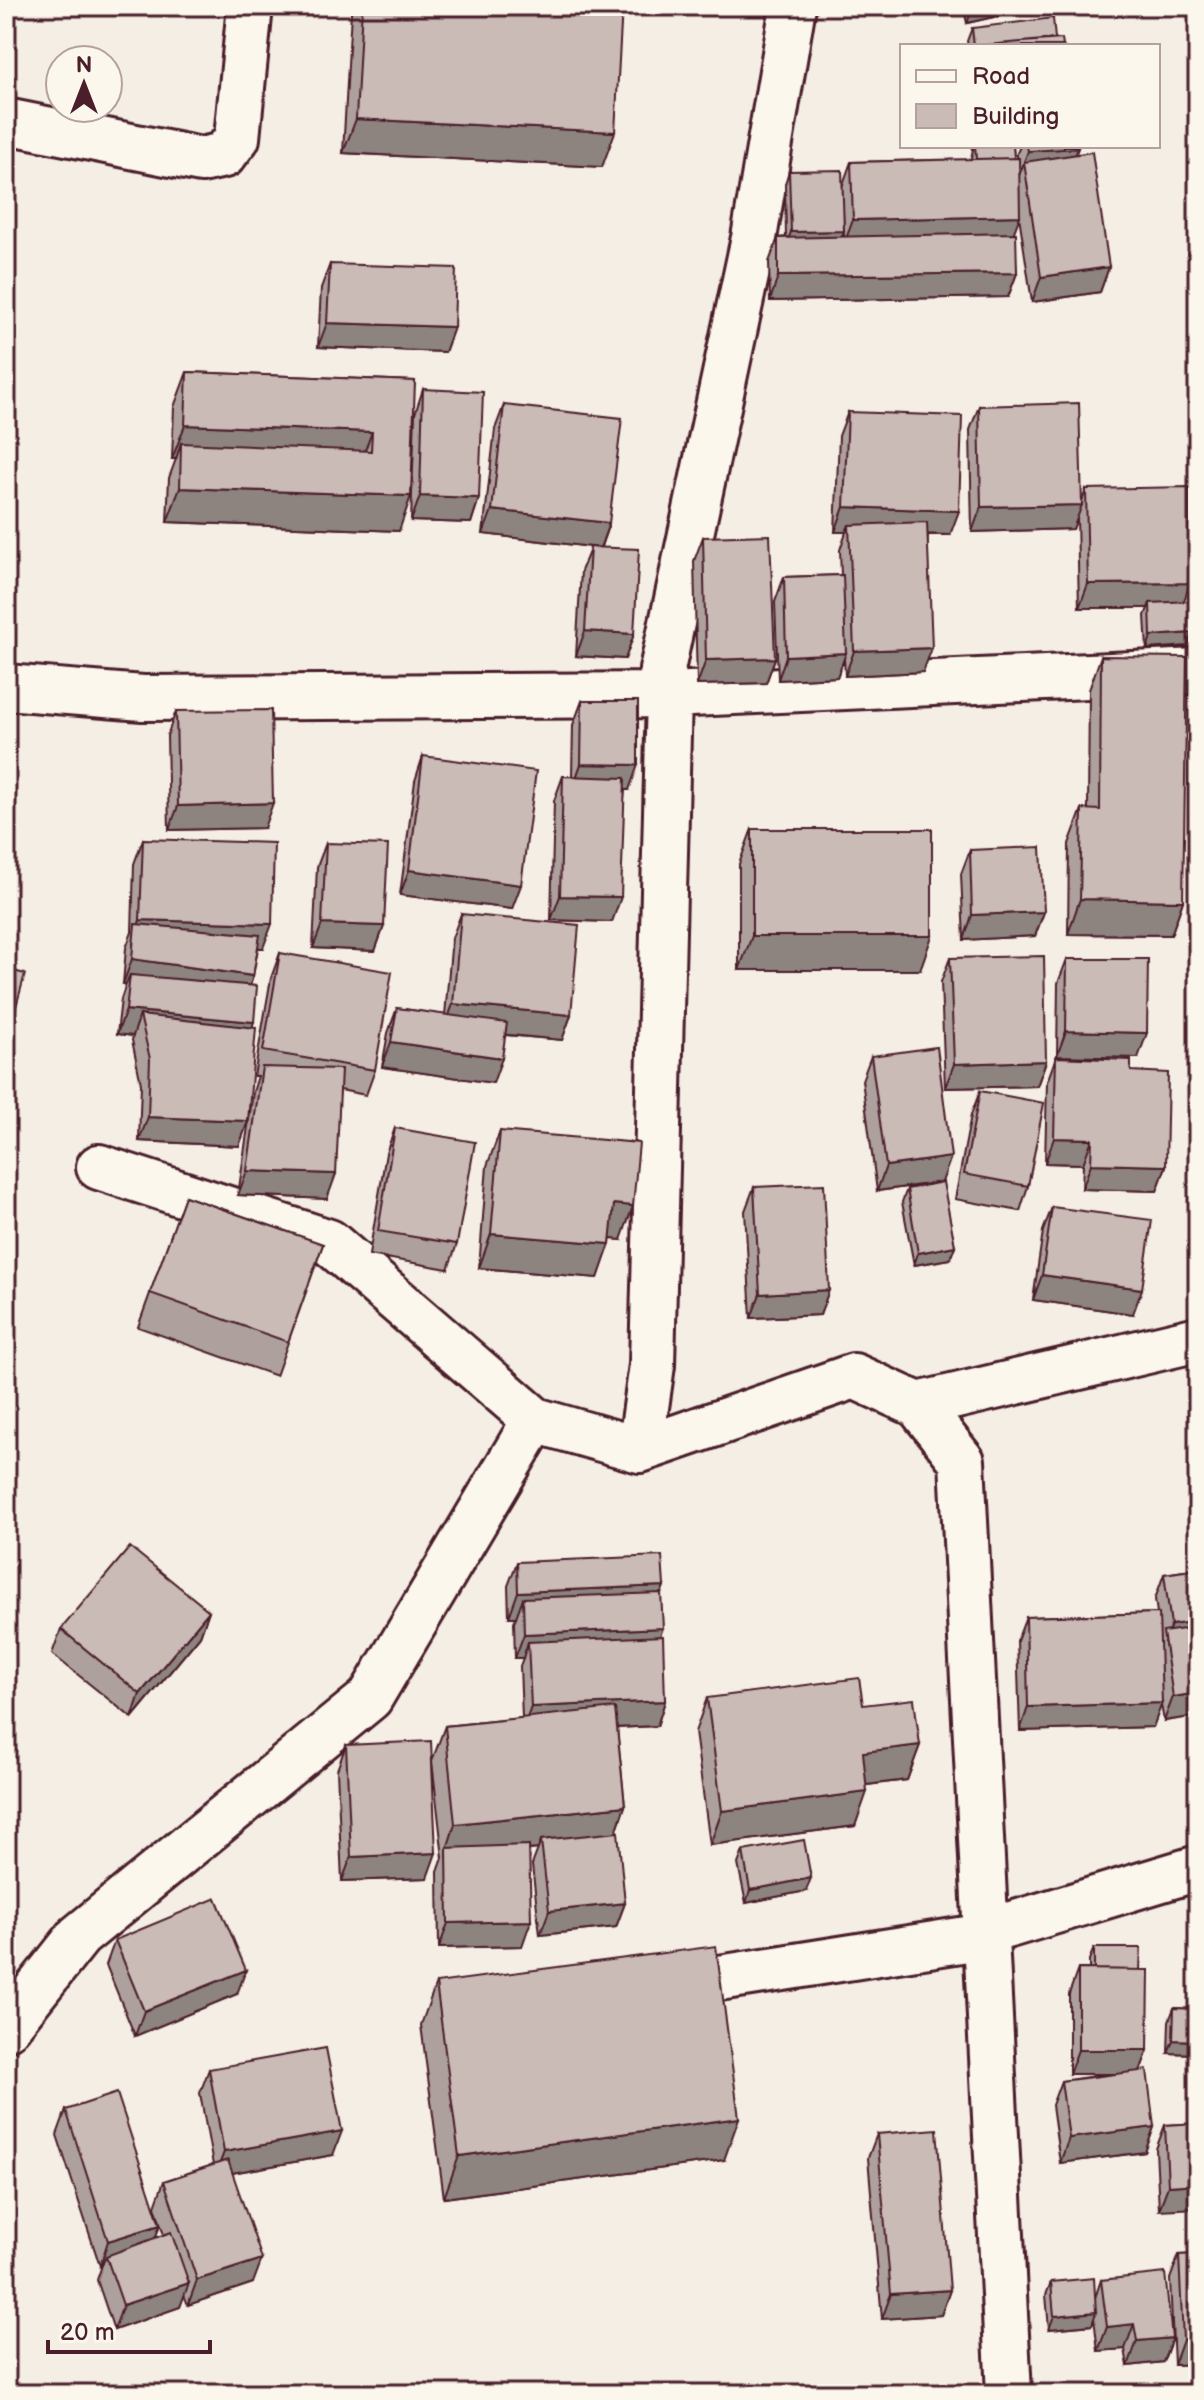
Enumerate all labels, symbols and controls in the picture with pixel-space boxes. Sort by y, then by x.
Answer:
north arrow [44,44,124,124]
legend [900,44,1160,148]
text: N [76,52,92,79]
text: Road [972,62,1030,91]
text: Building [972,102,1059,131]
scale bar [48,2304,210,2354]
text: 20 m [60,2318,115,2347]

